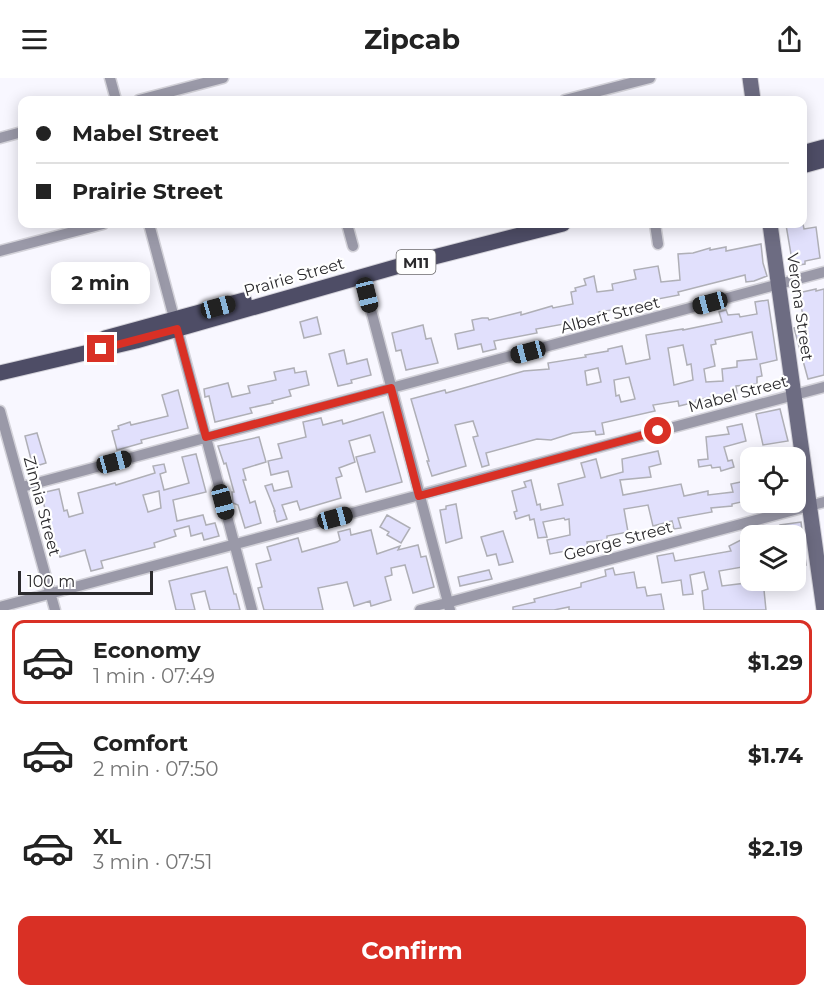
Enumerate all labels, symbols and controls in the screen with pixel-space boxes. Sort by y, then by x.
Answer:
icon: menu [18,23,51,56]
text: Zipcab [364,23,460,56]
icon: share [773,23,806,56]
text: Mabel Street [72,120,219,147]
text: Prairie Street [72,178,223,205]
road number: M11 [396,250,436,274]
street label: Verona Street [783,252,817,363]
street label: Prairie Street [242,253,347,300]
callout: 2 min [51,262,150,304]
text: 2 min [71,271,130,295]
car [354,275,380,315]
car [690,290,730,316]
street label: Albert Street [558,292,662,337]
car [198,294,238,320]
route end [87,335,114,362]
car [508,339,548,365]
street label: Mabel Street [686,371,790,416]
route start [644,417,671,444]
map controls [740,447,806,591]
button: locate [740,447,806,513]
car [94,449,134,475]
street label: Zinnia Street [20,454,65,559]
car [210,482,236,522]
car [315,505,355,531]
street label: George Street [562,517,675,565]
button: layers [740,525,806,591]
scale bar [18,568,153,596]
text: 100 m [27,572,75,591]
icon: car [21,635,75,689]
text: Economy [93,637,201,664]
text: $1.29 [748,649,803,676]
text: 1 min · 07:49 [93,664,215,688]
icon: car [21,728,75,782]
text: Comfort [93,730,188,757]
text: $1.74 [748,742,803,769]
text: 2 min · 07:50 [93,757,219,781]
icon: car [21,821,75,875]
text: XL [93,823,122,850]
text: $2.19 [748,835,803,862]
text: 3 min · 07:51 [93,850,212,874]
button: Confirm [18,916,806,985]

